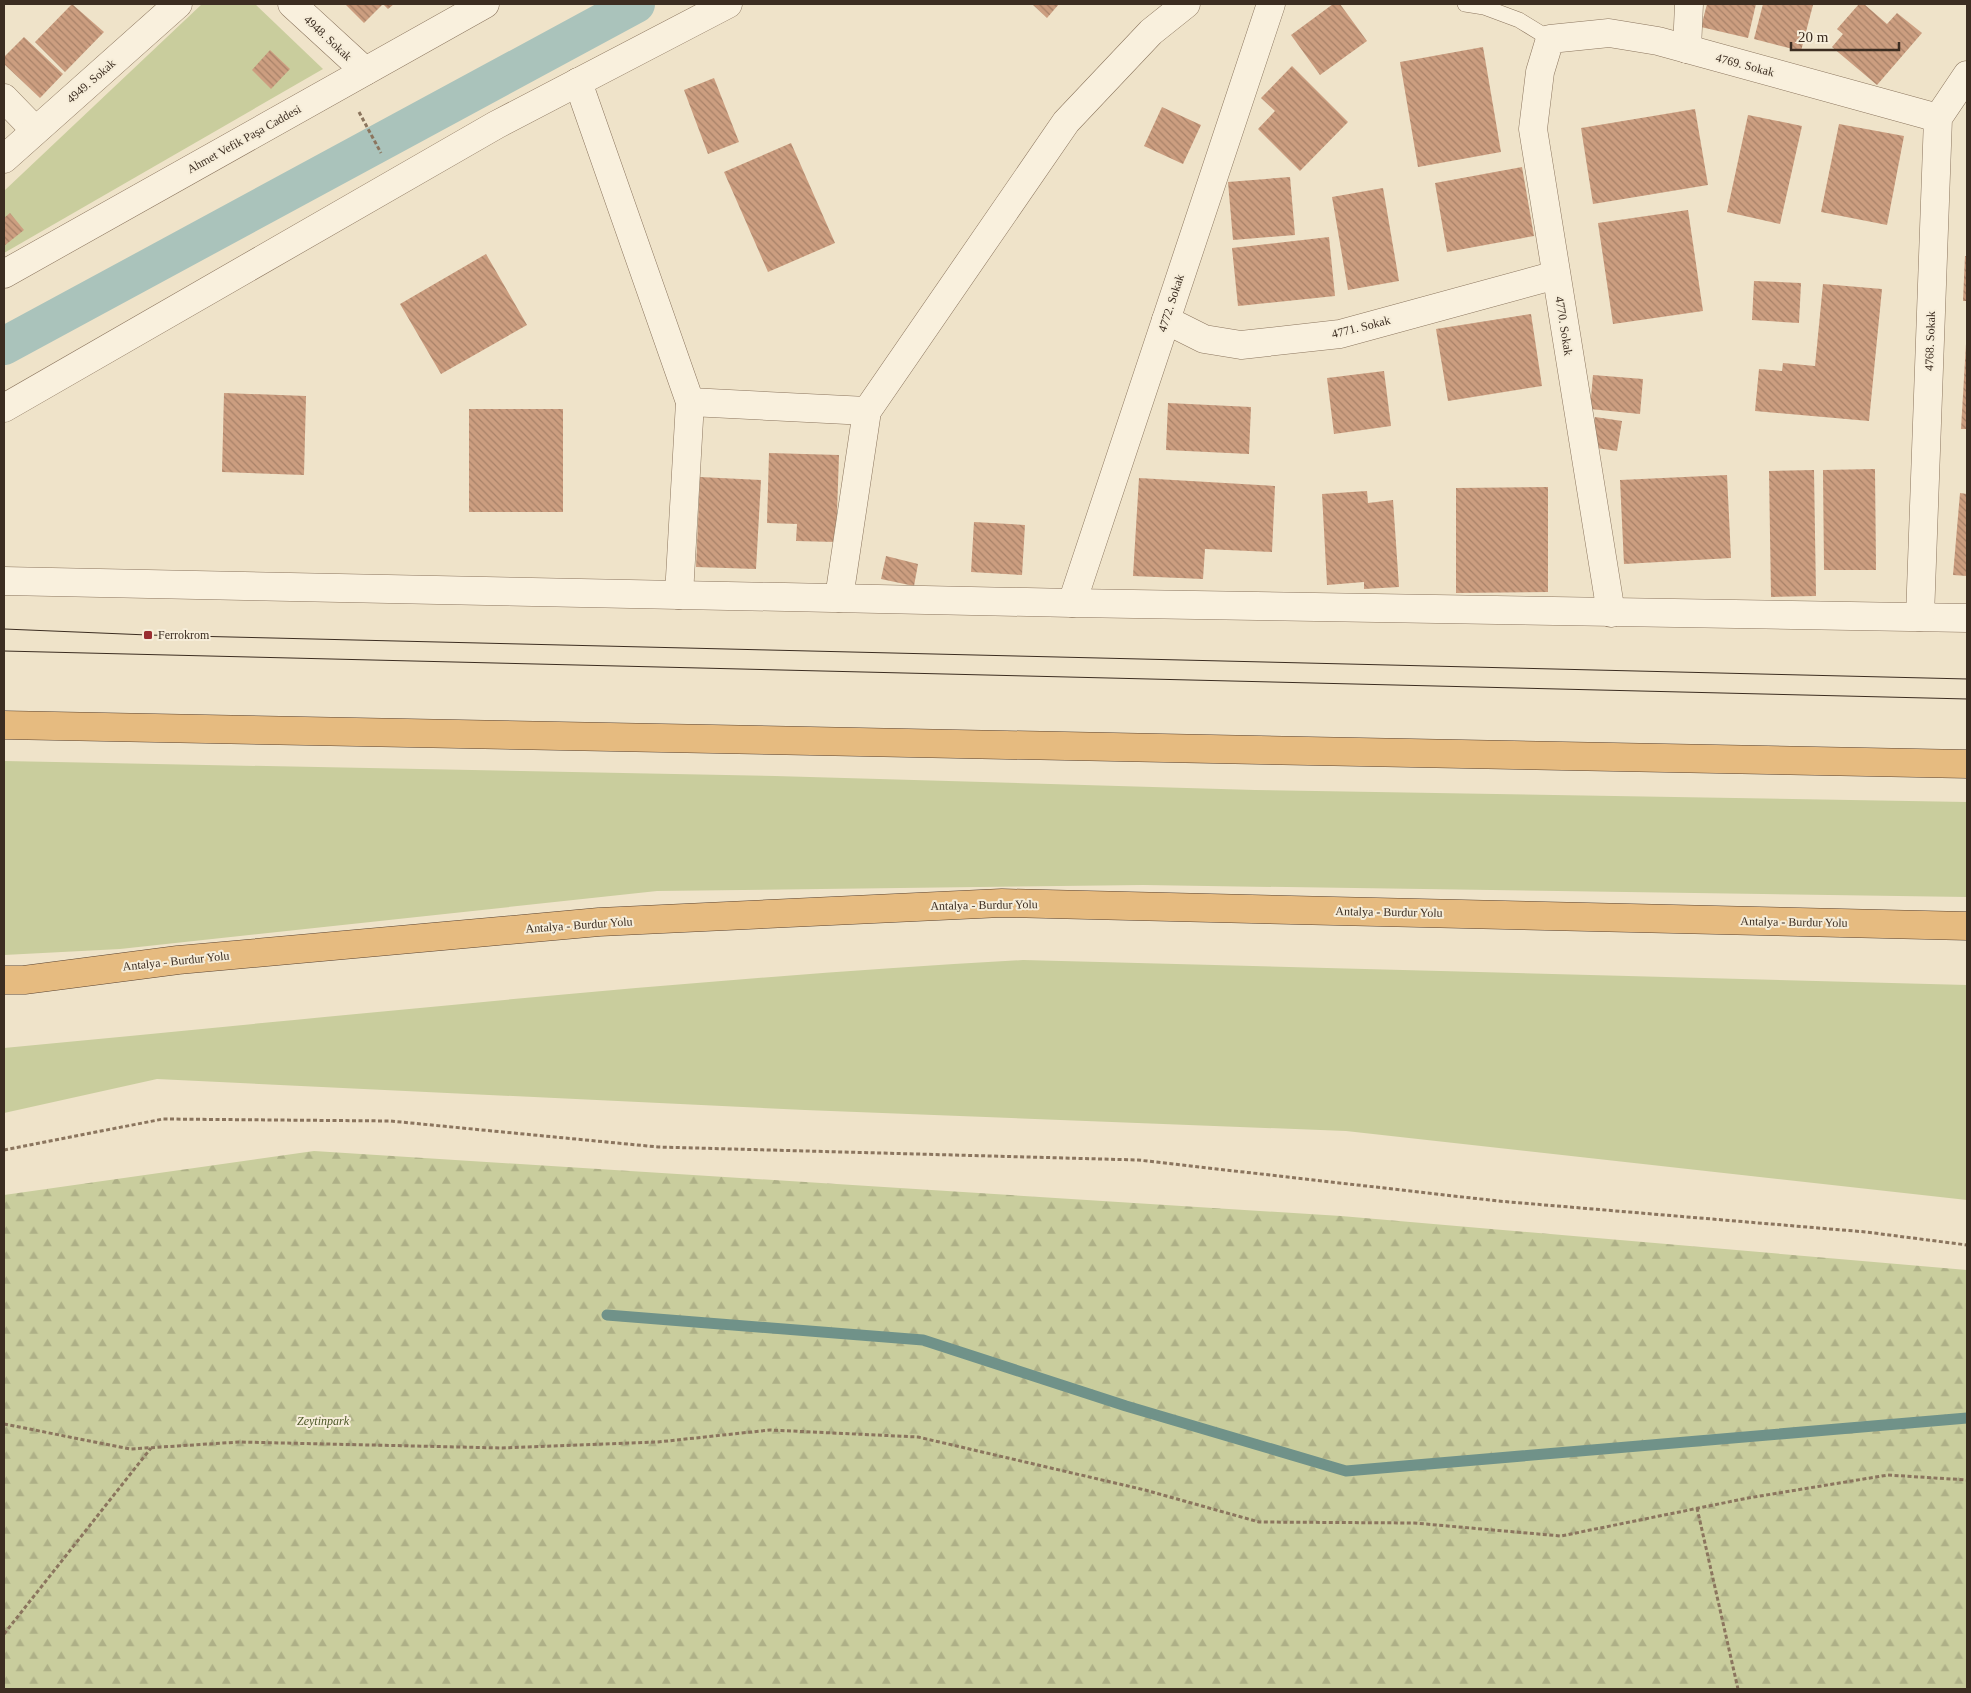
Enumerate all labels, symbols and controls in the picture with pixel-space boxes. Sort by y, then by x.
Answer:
street label: 4948. Sokak [301,12,355,64]
scale bar [1791,20,1898,52]
text: 20 m [1798,29,1829,45]
street label: 4769. Sokak [1714,50,1776,80]
street label: 4949. Sokak [64,56,118,106]
street label: Ahmet Vefik Paşa Caddesi [185,102,304,176]
street label: 4772. Sokak [1155,272,1187,334]
street label: 4770. Sokak [1552,295,1576,357]
street label: 4768. Sokak [1922,311,1938,371]
street label: 4771. Sokak [1330,313,1392,341]
place label: Ferrokrom [158,628,210,642]
marker: Ferrokrom [142,629,154,641]
street label: Antalya - Burdur Yolu [930,897,1038,913]
street label: Antalya - Burdur Yolu [1335,904,1443,920]
street label: Antalya - Burdur Yolu [525,914,633,936]
street label: Antalya - Burdur Yolu [1740,914,1848,930]
street label: Antalya - Burdur Yolu [122,948,230,974]
park label: Zeytinpark [297,1414,350,1428]

